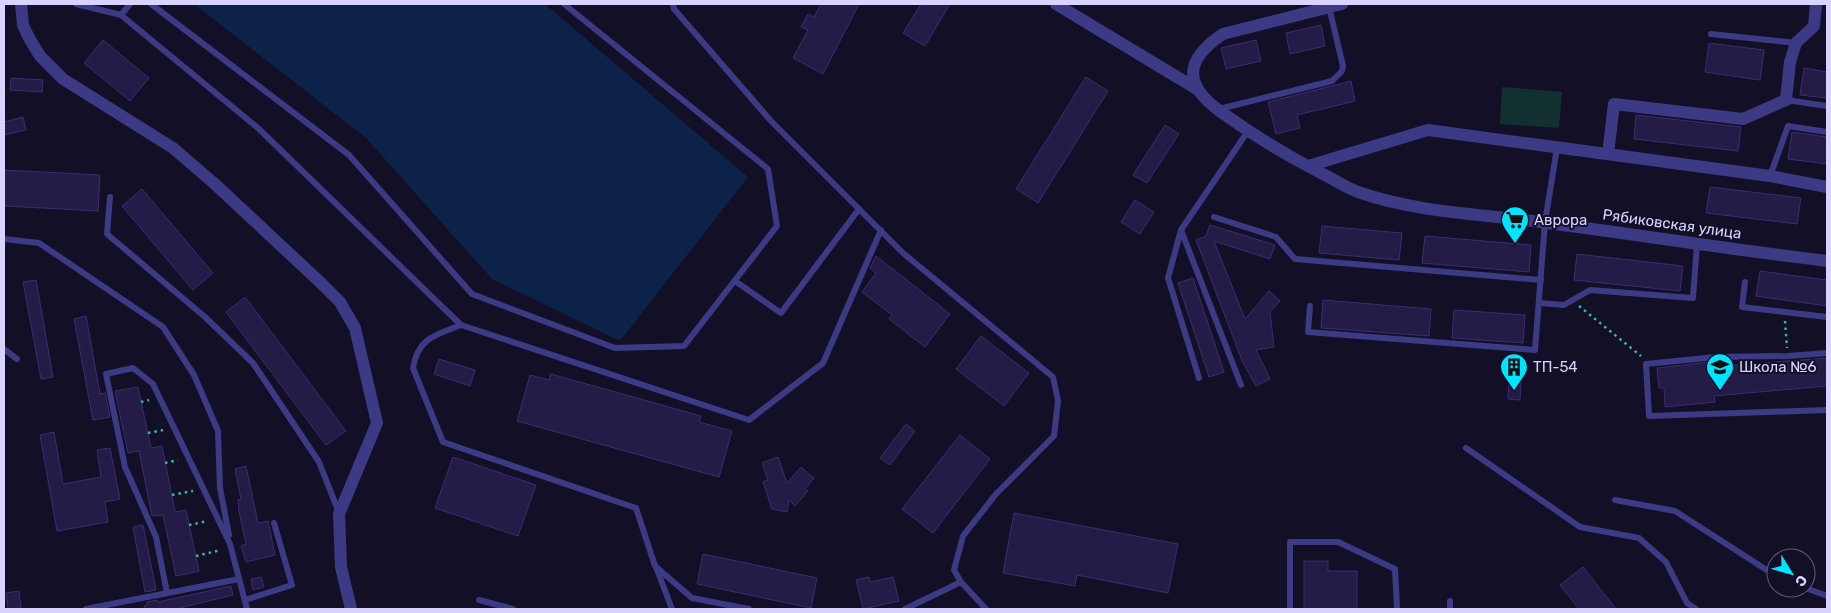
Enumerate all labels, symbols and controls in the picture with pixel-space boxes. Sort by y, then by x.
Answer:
supermarket icon: Аврора [1500,205,1530,244]
street label: Рябиковская улица [1601,205,1743,243]
place label: Аврора [1534,211,1587,229]
building icon: ТП-54 [1499,352,1529,391]
school or university icon: Школа №6 [1705,352,1735,391]
place label: ТП-54 [1533,358,1578,376]
place label: Школа №6 [1739,358,1817,376]
north arrow [1766,548,1816,598]
text: С [1791,571,1811,590]

